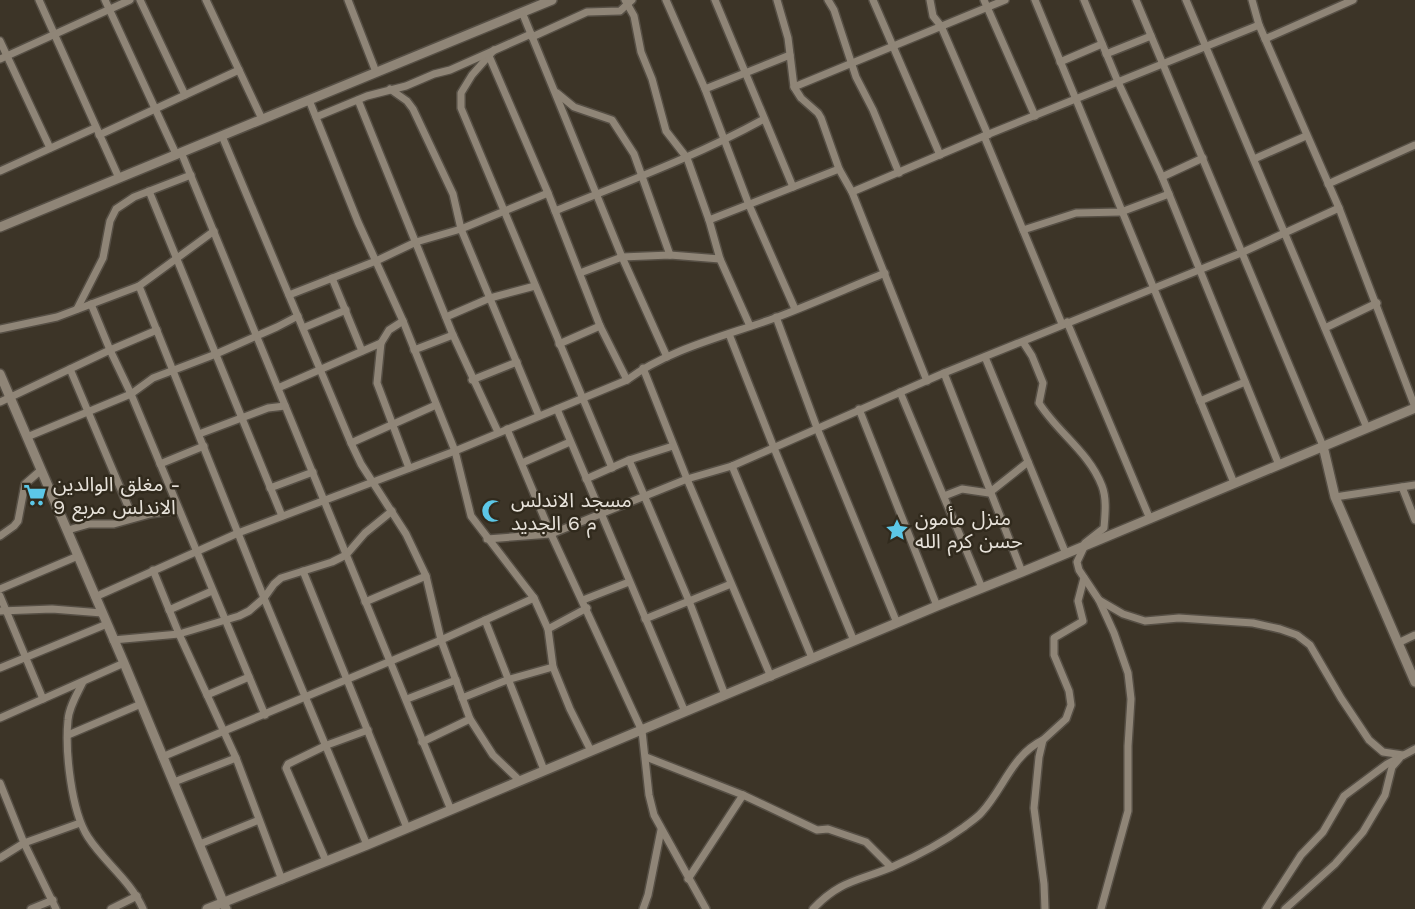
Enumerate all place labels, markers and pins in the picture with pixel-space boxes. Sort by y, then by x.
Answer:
place label: مغلق الوالدين - الاندلس مربع 9 [53,472,181,522]
supermarket icon: مغلق الوالدين - الاندلس مربع 9 [22,482,48,508]
place label: مسجد الاندلس م 6 الجديد [511,488,632,538]
mosque icon: مسجد الاندلس م 6 الجديد [480,498,506,524]
place label: منزل مأمون حسن كرم الله [915,506,1023,556]
place icon: منزل مأمون حسن كرم الله [884,517,910,543]

